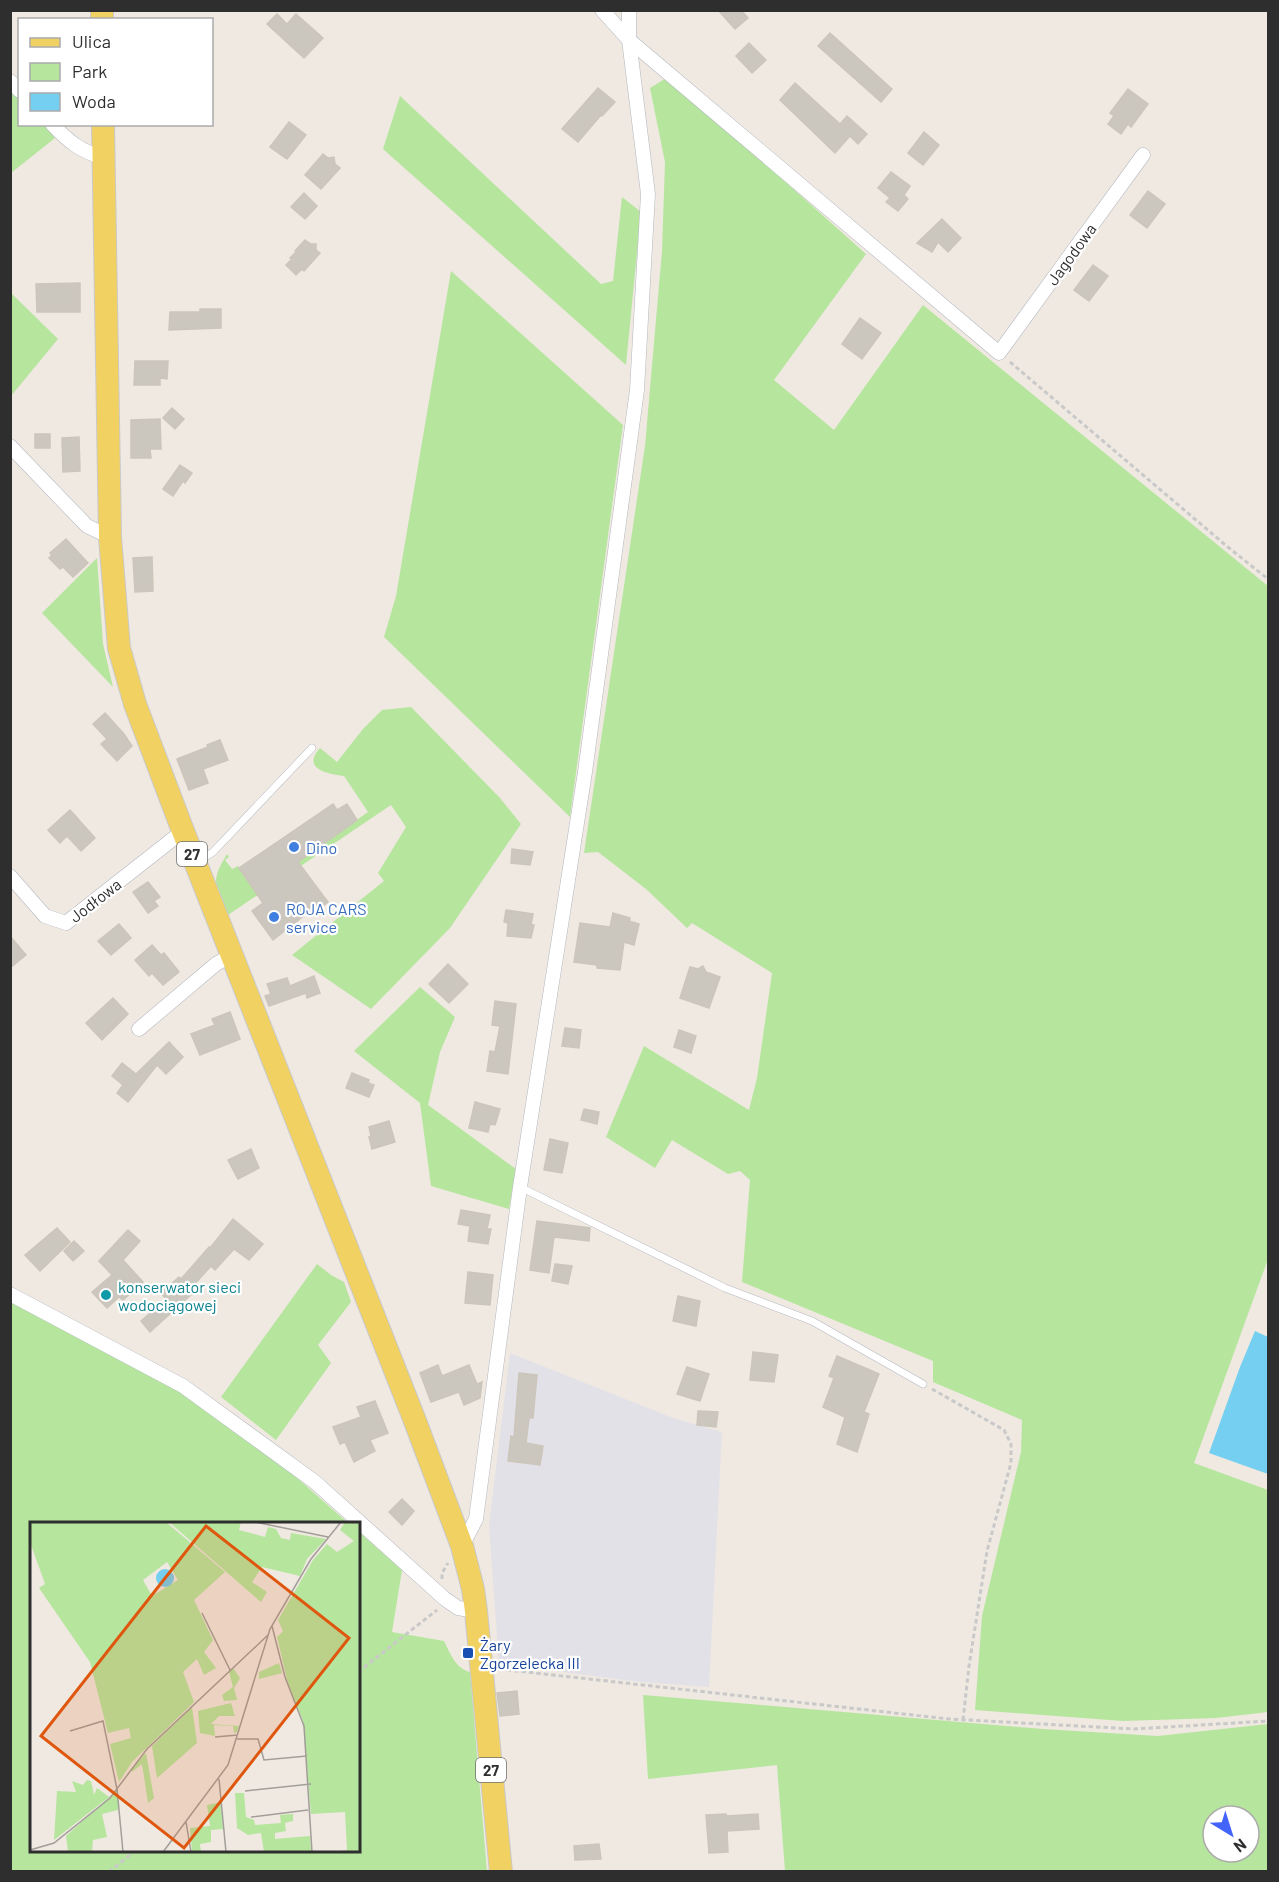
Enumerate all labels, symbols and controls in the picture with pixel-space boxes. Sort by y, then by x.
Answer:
legend [18,18,213,126]
text: Ulica [72,30,111,52]
text: Park [72,60,107,82]
text: Woda [72,90,116,112]
street label: Jagodowa [1042,220,1100,288]
place label: Dino [306,838,337,857]
marker: Dino [287,840,301,854]
road number: 27 [177,842,207,866]
street label: Jodłowa [65,874,125,926]
place label: ROJA CARS service [286,899,367,936]
marker: ROJA CARS service [267,910,281,924]
place label: konserwator sieci wodociągowej [118,1277,241,1314]
marker: konserwator sieci wodociągowej [99,1288,113,1302]
inset map [30,1522,360,1852]
place label: Żary Zgorzelecka III [480,1635,580,1672]
marker: Żary Zgorzelecka III [461,1646,475,1660]
road number: 27 [476,1758,506,1782]
north arrow [1201,1804,1261,1864]
text: N [1231,1835,1251,1857]

